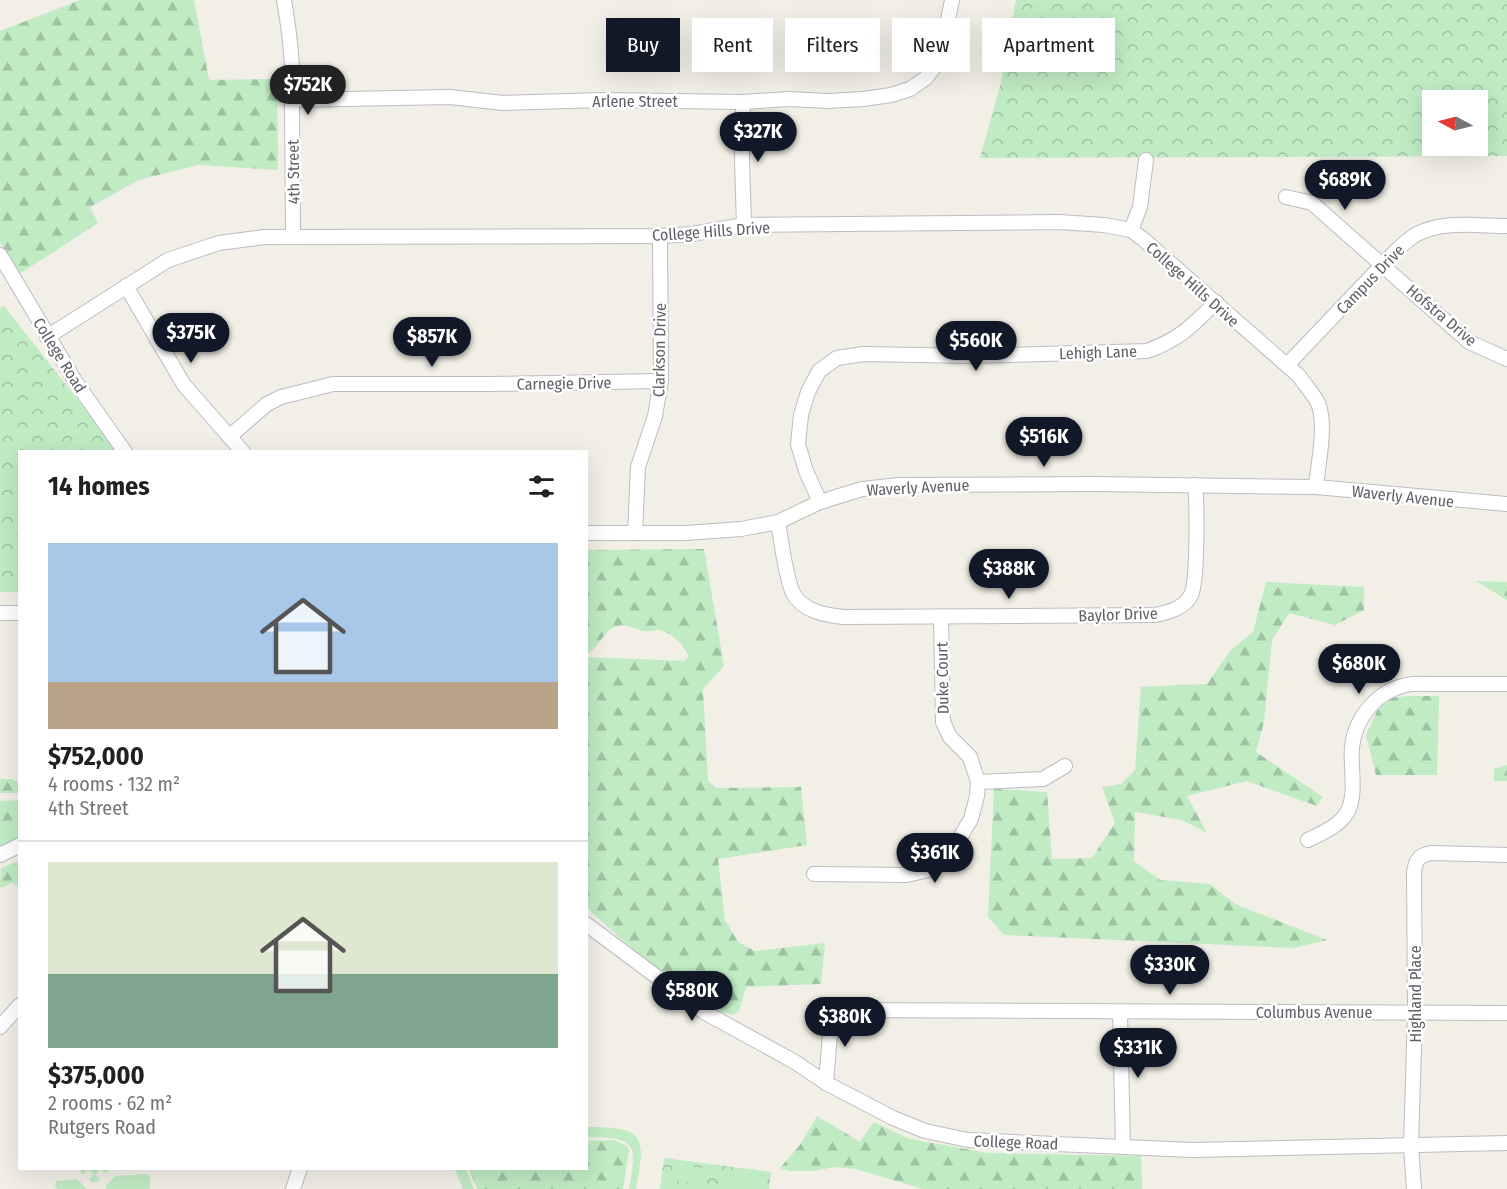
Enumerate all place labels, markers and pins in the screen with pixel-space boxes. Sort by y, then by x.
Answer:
pin: $752K [266,65,350,116]
pin: $327K [716,112,800,163]
pin: $689K [1303,160,1387,211]
pin: $375K [149,313,233,364]
pin: $857K [390,317,474,368]
pin: $560K [934,321,1018,372]
pin: $516K [1002,417,1086,468]
pin: $388K [967,549,1051,600]
pin: $680K [1317,644,1401,695]
pin: $361K [893,833,977,884]
pin: $330K [1128,945,1212,996]
pin: $580K [650,971,734,1022]
pin: $380K [803,997,887,1048]
pin: $331K [1096,1028,1180,1079]

